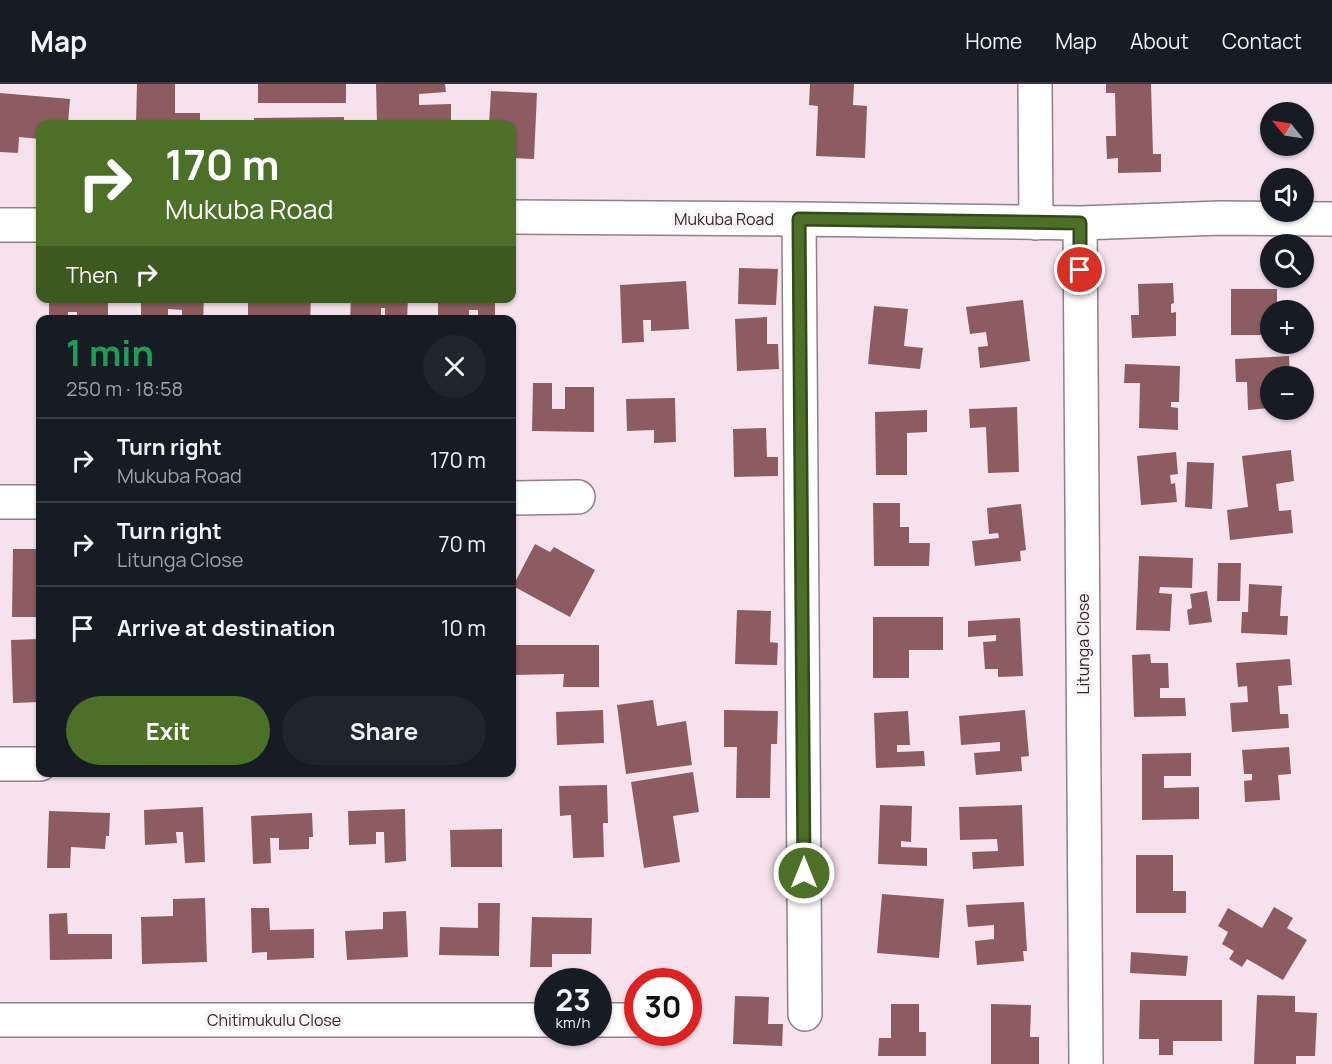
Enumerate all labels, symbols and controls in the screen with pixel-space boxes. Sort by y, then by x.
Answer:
text: Map [30,22,87,60]
text: Home [965,27,1022,55]
text: Map [1055,27,1097,55]
text: About [1130,27,1189,55]
text: Contact [1222,27,1302,55]
north arrow [1260,102,1314,156]
map controls [1260,102,1314,420]
text: 170 m [165,135,280,193]
icon: right [66,144,144,222]
button: sound [1260,168,1314,222]
text: Mukuba Road [165,190,334,227]
street label: Mukuba Road [674,208,774,230]
button: search [1260,234,1314,288]
pin [1054,244,1105,295]
icon: arrive [1063,253,1096,286]
icon: right [130,258,163,291]
text: Then [66,260,118,290]
button: + [1260,300,1314,354]
text: 1 min [66,328,154,377]
button: close [423,335,486,398]
button: − [1260,366,1314,420]
text: 250 m · 18:58 [66,375,183,402]
text: Turn right [117,432,222,462]
icon: right [66,444,99,477]
text: 170 m [430,445,486,475]
text: Mukuba Road [117,462,242,489]
text: Turn right [117,516,222,546]
icon: right [66,528,99,561]
text: 70 m [438,529,486,559]
text: Litunga Close [117,546,244,573]
street label: Litunga Close [1072,593,1094,695]
icon: arrive [66,612,99,645]
text: Arrive at destination [117,613,335,643]
text: 10 m [441,613,486,643]
button: Exit [66,696,270,765]
button: Share [282,696,486,765]
position arrow [772,841,836,905]
speed limit sign: 30 [624,968,702,1046]
text: 23 [555,979,591,1020]
street label: Chitimukulu Close [207,1009,341,1031]
text: km/h [556,1012,590,1033]

